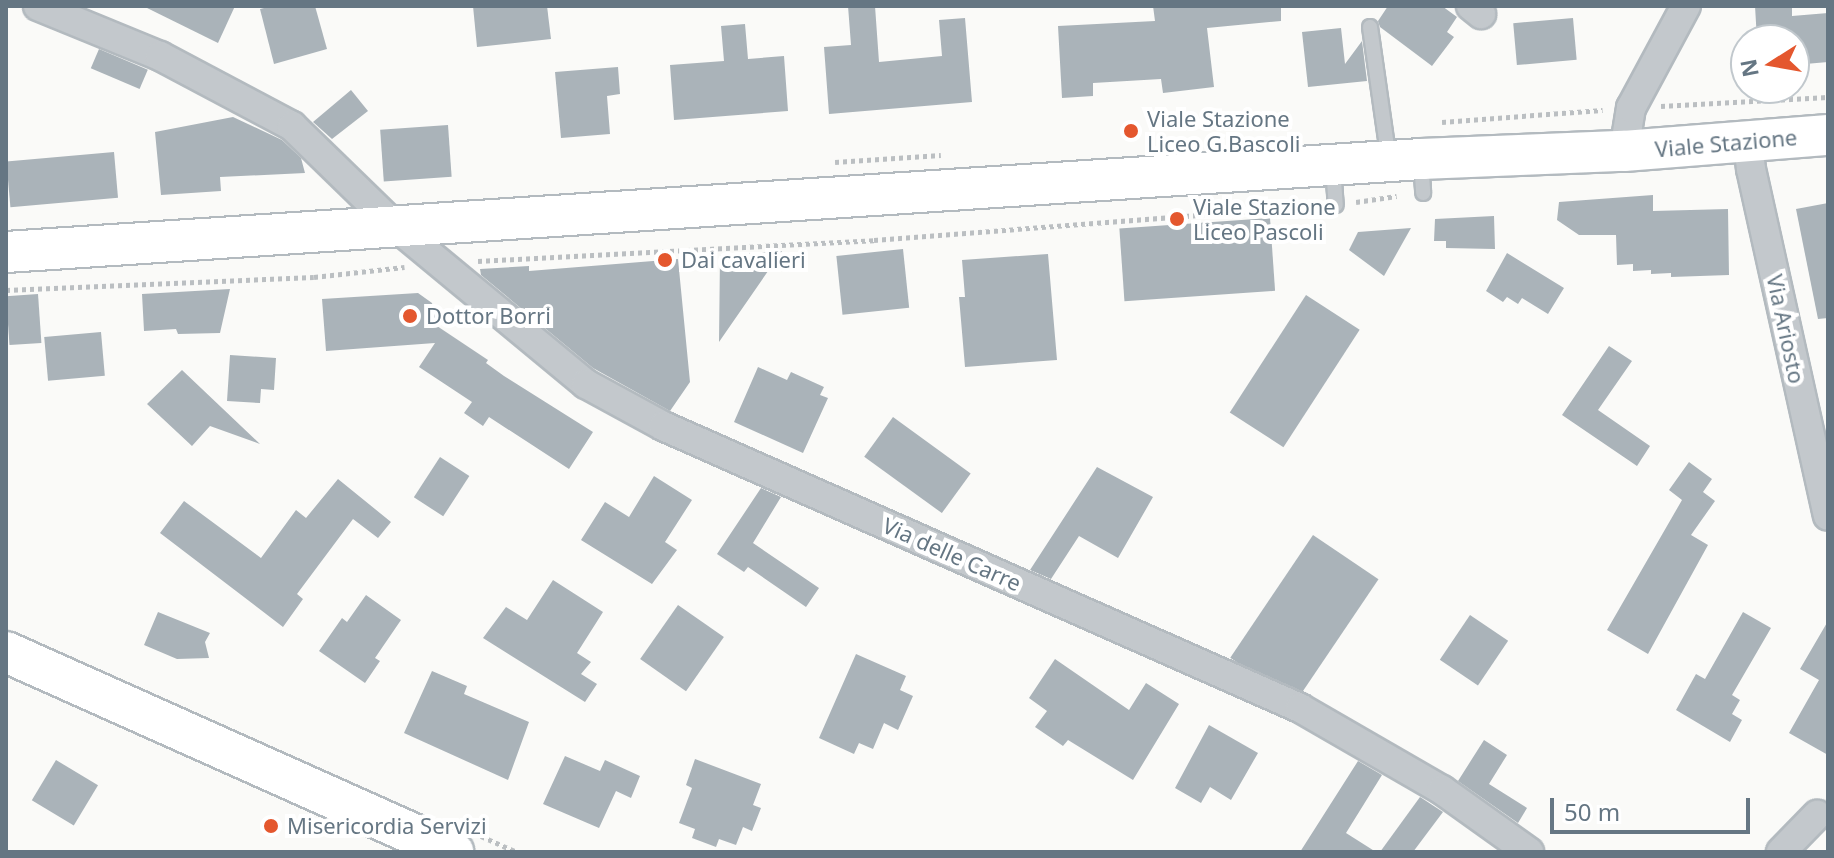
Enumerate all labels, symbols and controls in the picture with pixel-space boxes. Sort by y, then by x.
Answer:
north arrow [1730,24,1810,104]
text: N [1732,57,1765,80]
place label: Viale Stazione Liceo G.Bascoli [1147,105,1301,156]
marker: Viale Stazione Liceo G.Bascoli [1122,122,1140,140]
street label: Viale Stazione [1654,124,1798,162]
place label: Viale Stazione Liceo Pascoli [1193,193,1336,244]
marker: Viale Stazione Liceo Pascoli [1168,210,1186,228]
place label: Dai cavalieri [681,247,806,273]
marker: Dai cavalieri [656,251,674,269]
street label: Via Ariosto [1762,272,1810,386]
place label: Dottor Borri [426,303,551,329]
marker: Dottor Borri [401,307,419,325]
street label: Via delle Carre [879,512,1025,596]
scale bar [1554,782,1754,832]
text: 50 m [1564,795,1620,828]
place label: Misericordia Servizi [287,813,487,839]
marker: Misericordia Servizi [262,817,280,835]

